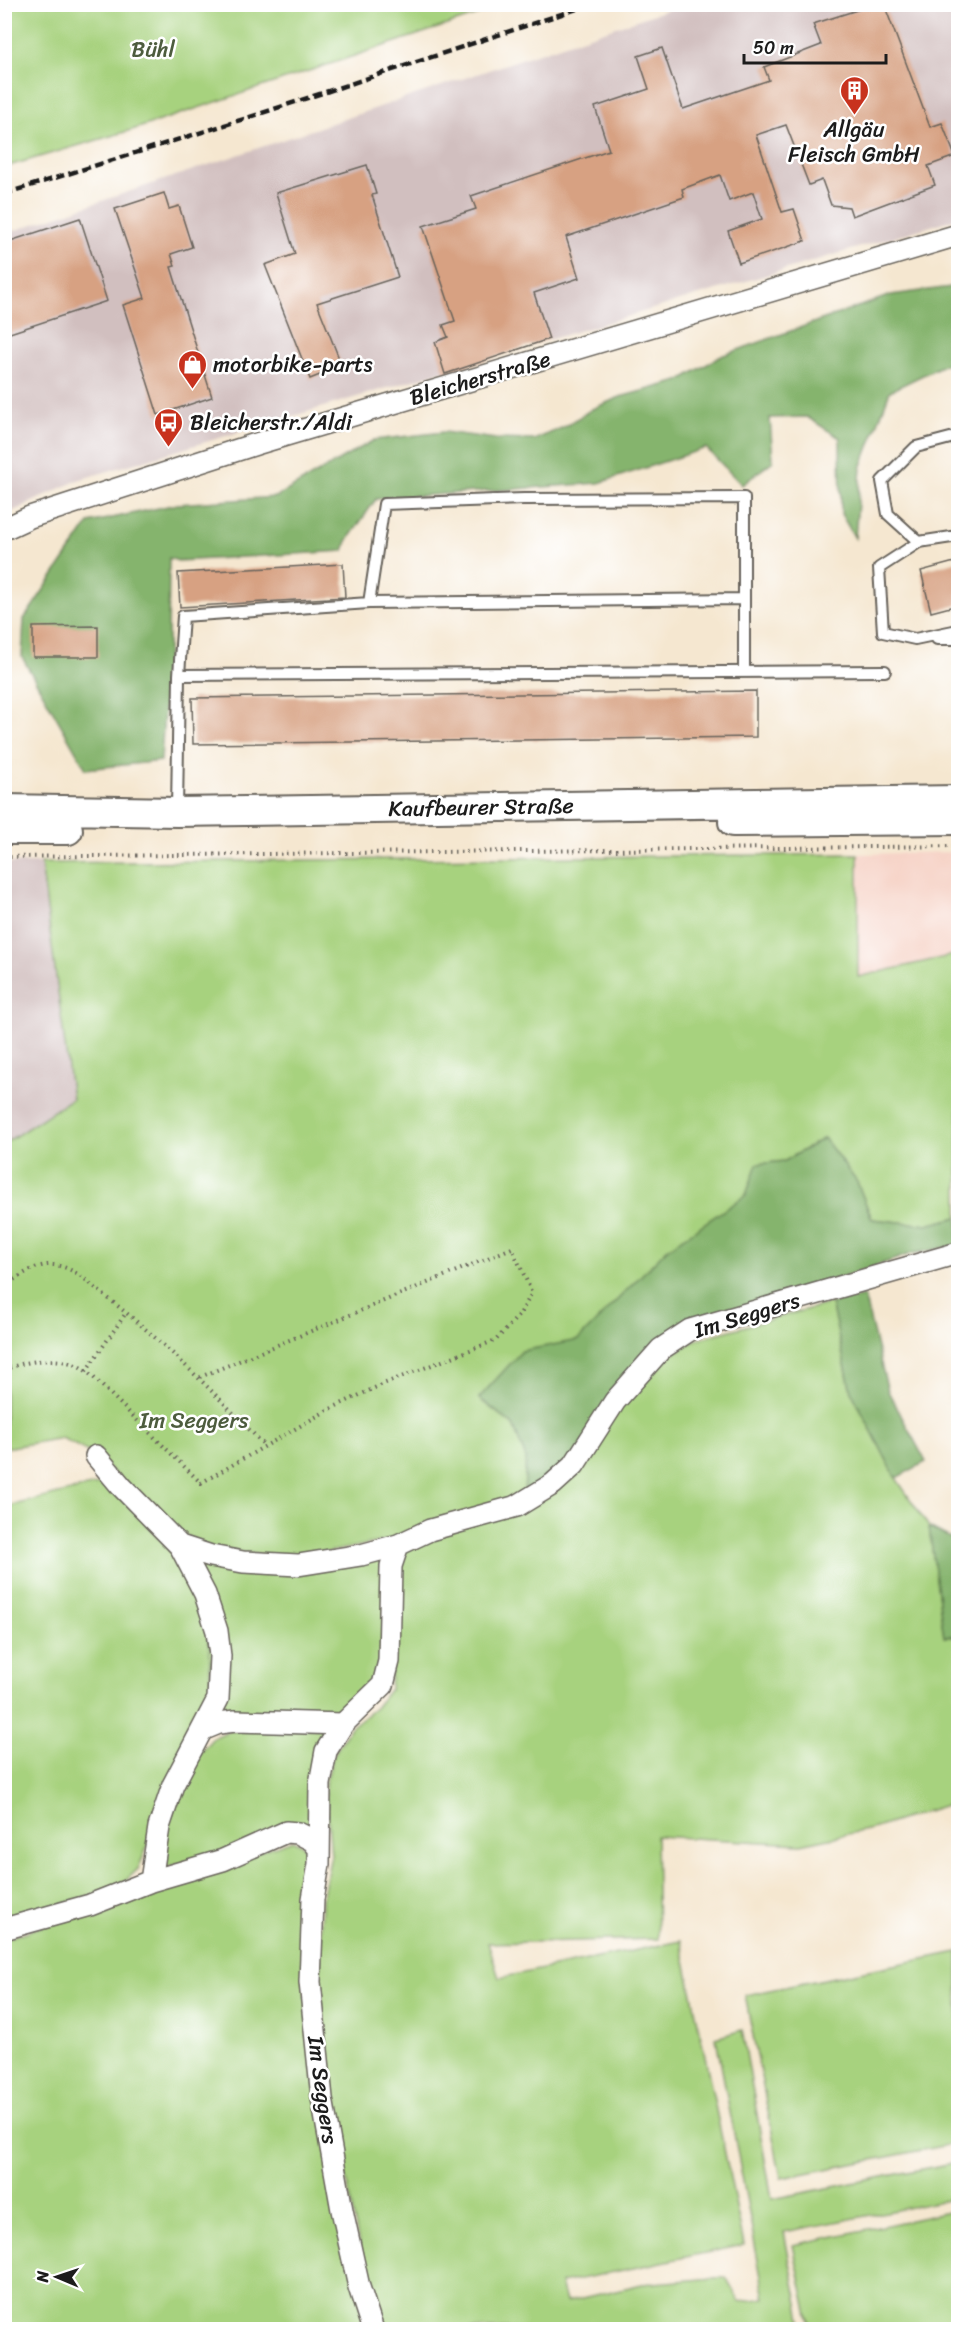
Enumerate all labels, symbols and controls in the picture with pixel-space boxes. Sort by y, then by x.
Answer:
scale bar [744,27,886,65]
park label: Bühl [131,30,175,69]
text: 50 m [753,32,794,64]
building icon: Allgäu Fleisch GmbH [838,74,870,116]
place label: Allgäu Fleisch GmbH [788,110,920,174]
street label: Bleicherstraße [405,339,555,417]
place label: motorbike-parts [213,345,373,384]
shop icon: motorbike-parts [176,348,208,390]
place label: Bleicherstr./Aldi [190,403,353,442]
bus stop icon: Bleicherstr./Aldi [153,406,185,448]
street label: Kaufbeurer Straße [388,786,574,828]
street label: Im Seggers [688,1280,806,1350]
park label: Im Seggers [138,1401,249,1440]
street label: Im Seggers [296,2032,350,2148]
north arrow [27,2247,87,2307]
text: N [28,2270,57,2284]

